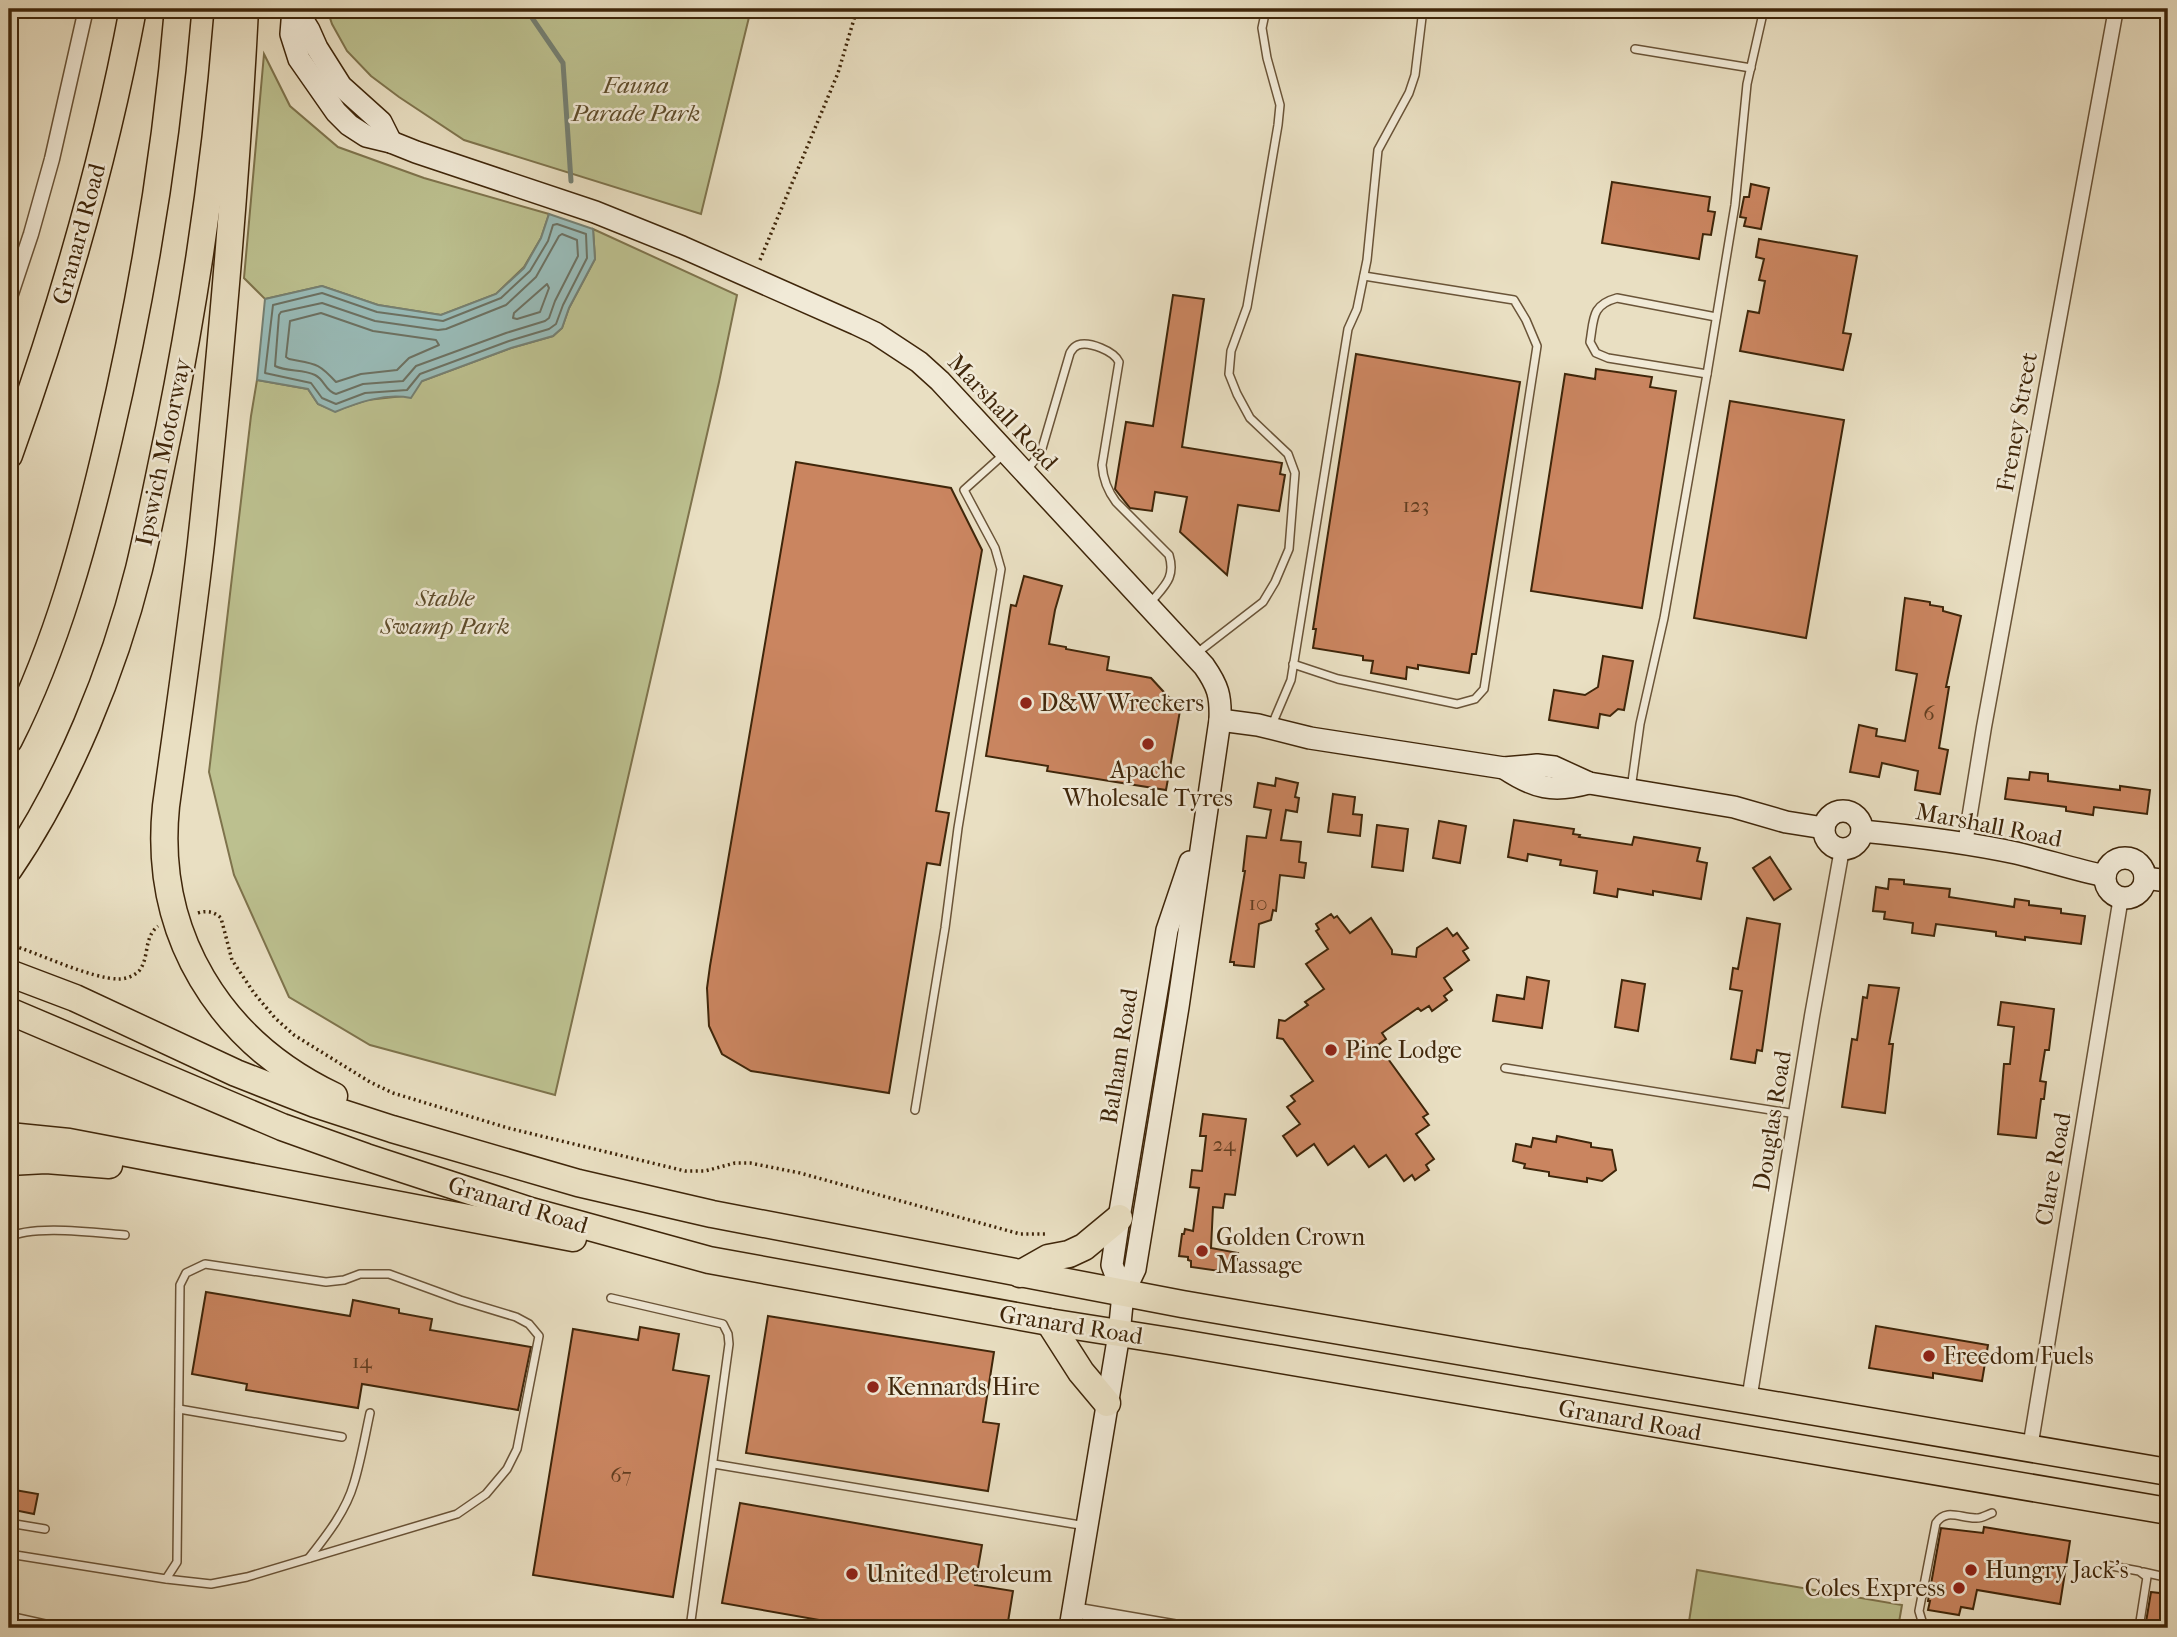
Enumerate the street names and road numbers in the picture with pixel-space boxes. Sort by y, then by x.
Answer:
street label: Granard Road [47,160,112,308]
street label: Marshall Road [942,348,1065,477]
street label: Freney Street [1991,350,2043,494]
street label: Ipswich Motorway [129,355,197,548]
street label: Marshall Road [1913,797,2065,853]
street label: Balham Road [1094,986,1144,1126]
street label: Douglas Road [1747,1048,1797,1193]
street label: Clare Road [2029,1109,2077,1228]
street label: Granard Road [445,1170,592,1240]
street label: Granard Road [997,1300,1146,1350]
street label: Granard Road [1556,1394,1705,1447]

